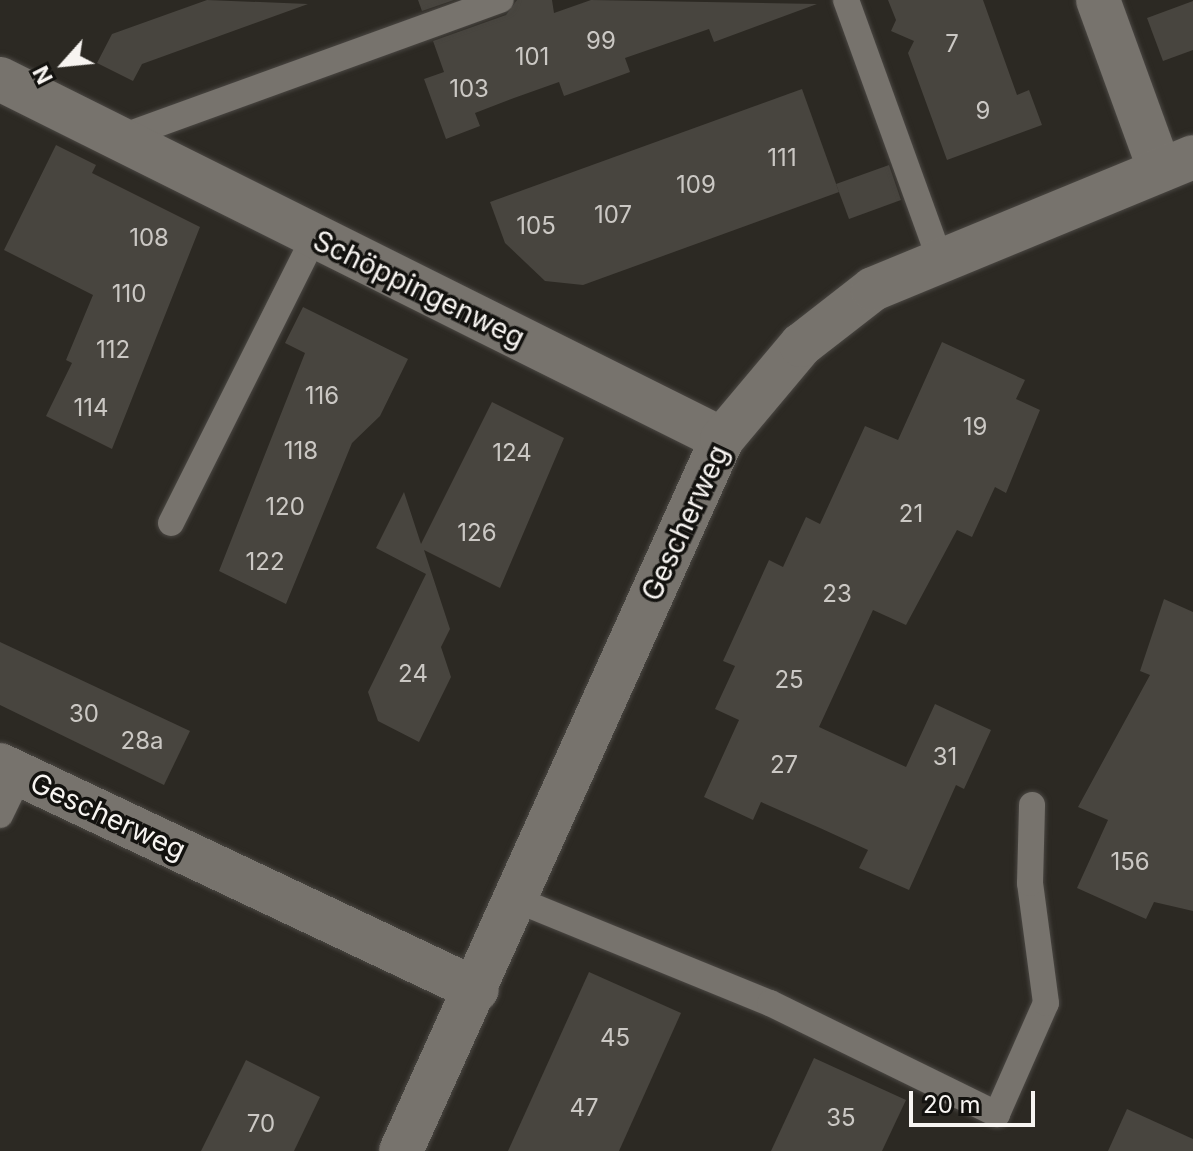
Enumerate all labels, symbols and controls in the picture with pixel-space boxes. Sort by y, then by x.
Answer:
north arrow [24,24,104,104]
house number: 99 [586,27,616,55]
house number: 7 [945,30,959,58]
house number: 101 [515,43,549,71]
text: N [27,62,58,88]
house number: 103 [449,75,489,103]
house number: 9 [976,97,990,125]
house number: 111 [767,144,797,172]
house number: 109 [676,171,716,199]
house number: 107 [594,201,632,229]
house number: 105 [516,212,556,240]
street label: Schöppingenweg [308,223,530,355]
house number: 108 [129,224,169,252]
house number: 110 [112,280,146,308]
house number: 112 [96,336,130,364]
house number: 116 [305,382,339,410]
house number: 114 [73,394,109,422]
house number: 19 [963,413,987,441]
house number: 118 [284,437,318,465]
house number: 124 [492,439,532,467]
street label: Gescherweg [634,440,736,606]
house number: 120 [265,493,305,521]
house number: 21 [899,500,923,528]
house number: 126 [457,519,497,547]
house number: 122 [245,548,285,576]
house number: 23 [822,580,852,608]
house number: 24 [398,660,428,688]
house number: 25 [774,666,804,694]
house number: 30 [69,700,99,728]
house number: 28a [121,727,163,755]
house number: 31 [933,743,957,771]
house number: 27 [770,751,798,779]
street label: Gescherweg [25,765,191,867]
house number: 156 [1110,848,1150,876]
house number: 45 [600,1024,630,1052]
scale bar [913,1075,1039,1125]
text: 20 m [923,1090,981,1119]
house number: 47 [569,1094,599,1122]
house number: 35 [826,1104,856,1132]
house number: 70 [247,1110,275,1138]

